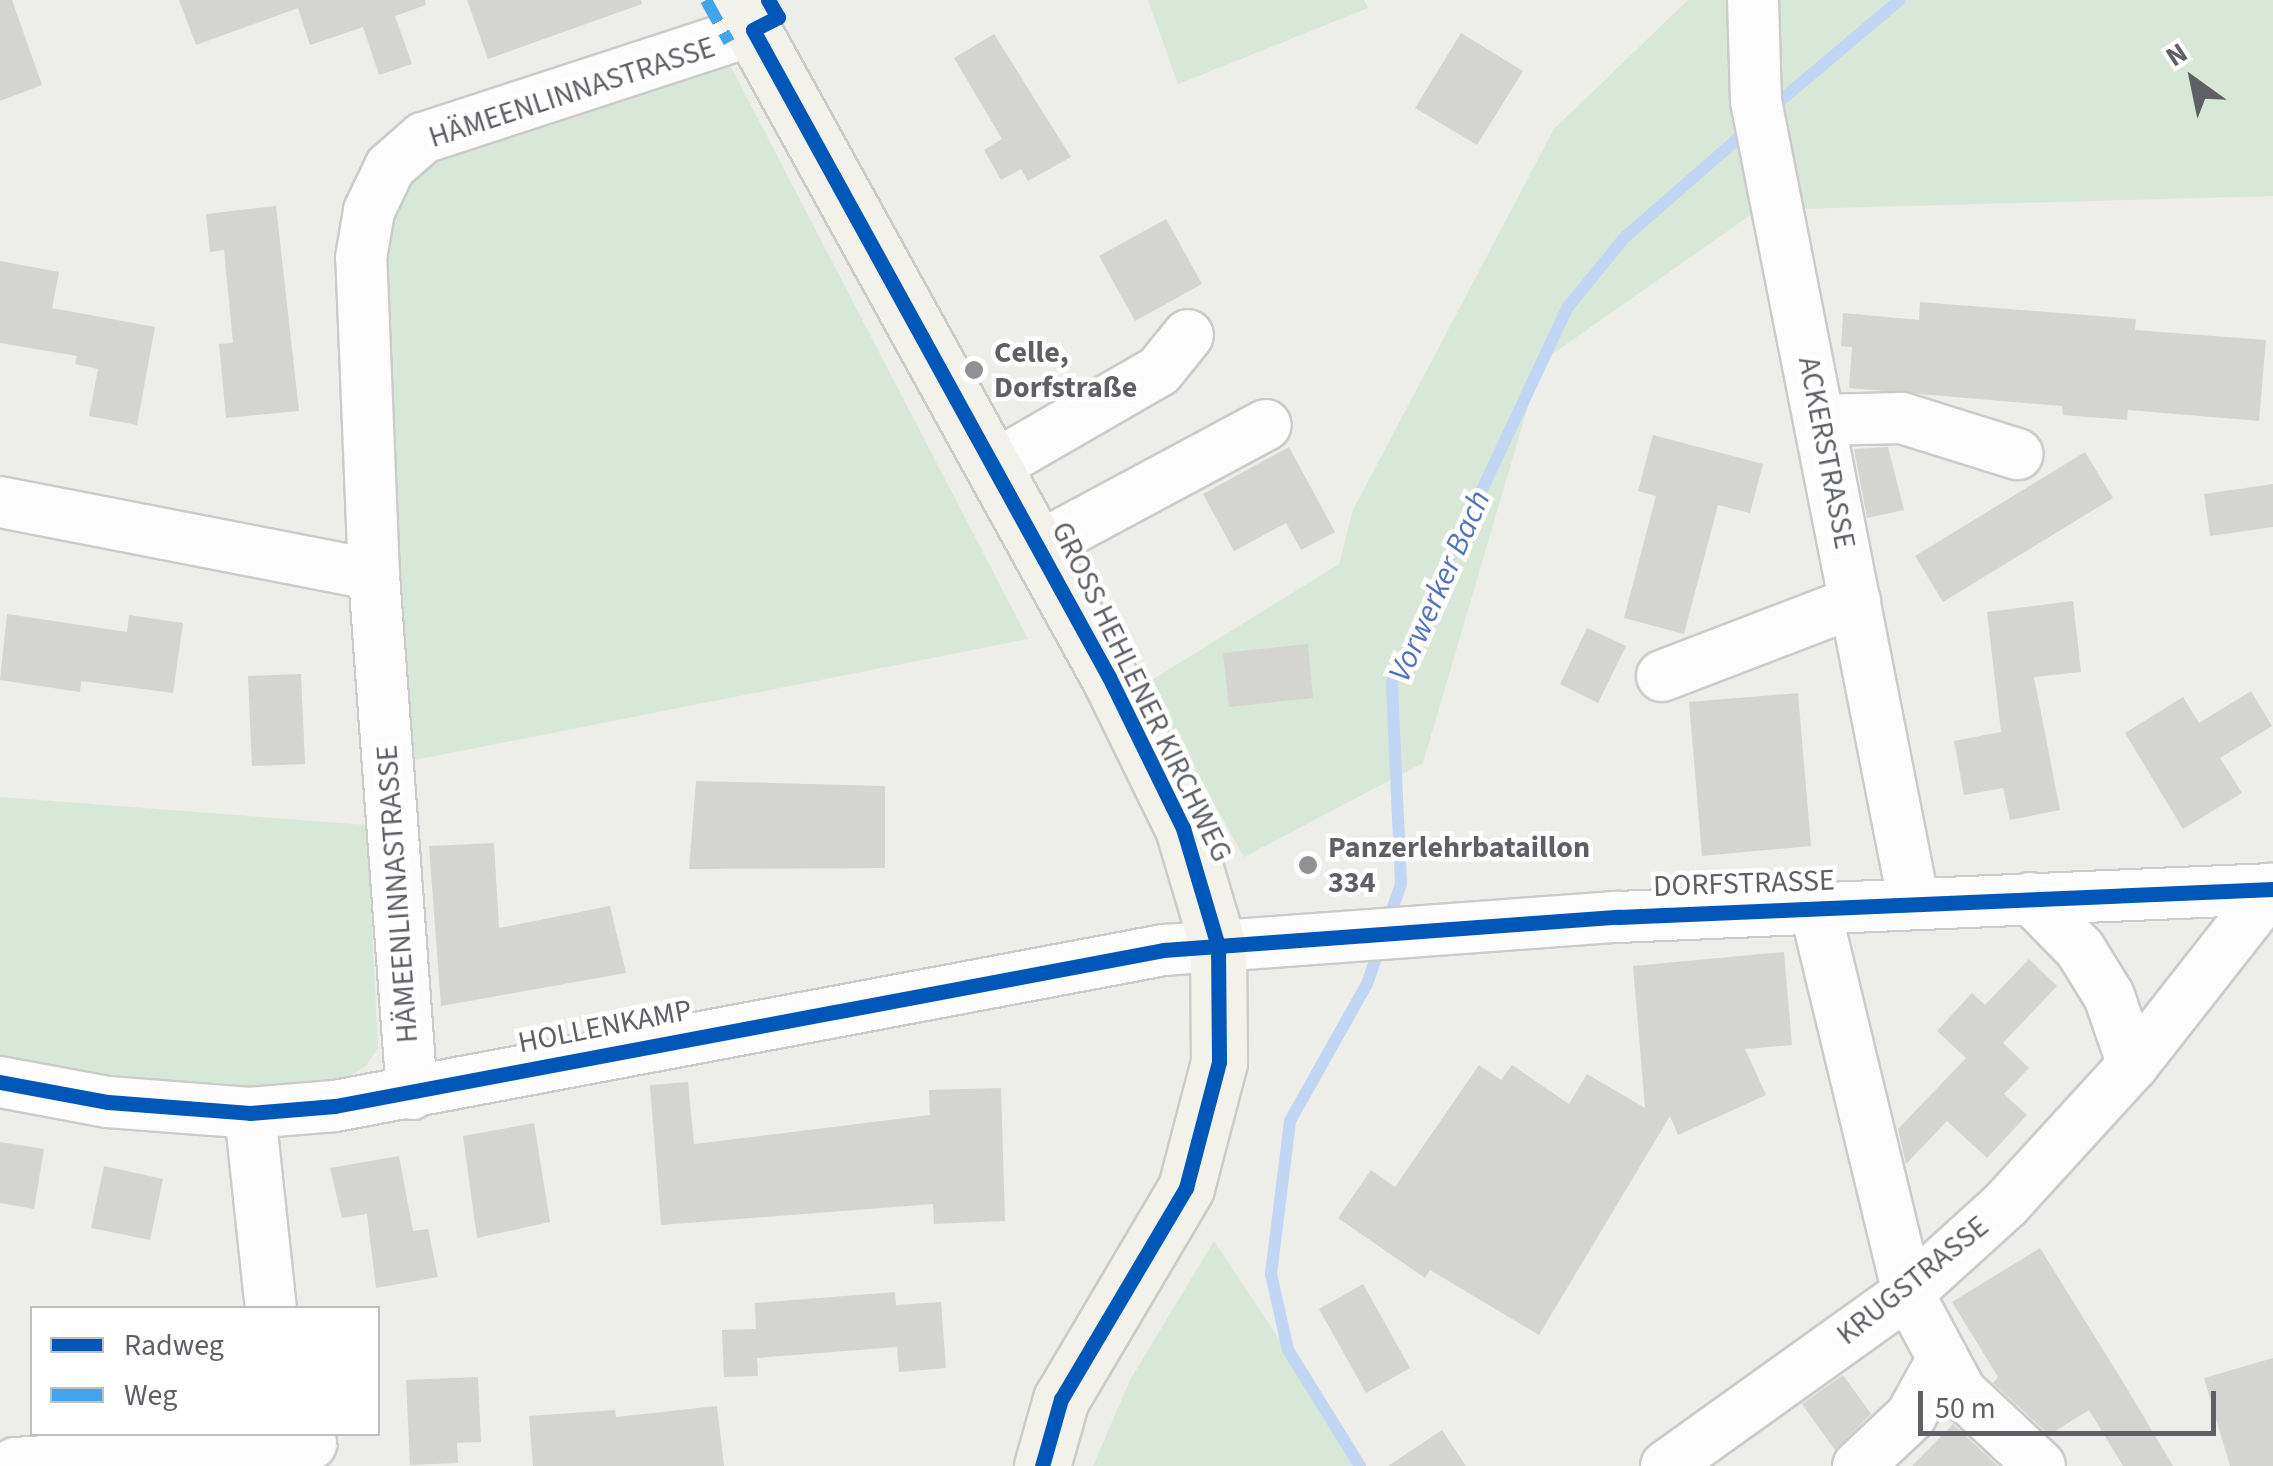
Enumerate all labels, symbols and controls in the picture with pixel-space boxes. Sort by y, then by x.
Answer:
street label: HÄMEENLINNASTRASSE [424,30,720,156]
north arrow [2143,30,2243,130]
text: N [2158,33,2195,77]
place label: Celle, Dorfstraße [994,335,1137,406]
street label: ACKERSTRASSE [1790,354,1862,552]
marker: Celle, Dorfstraße [963,359,985,381]
water label: Vorwerker Bach [1381,485,1499,687]
street label: GROSS HEHLENER KIRCHWEG [1043,516,1239,868]
street label: HÄMEENLINNASTRASSE [370,744,426,1044]
place label: Panzerlehrbataillon 334 [1328,830,1590,900]
marker: Panzerlehrbataillon 334 [1297,854,1319,876]
street label: DORFSTRASSE [1653,863,1835,905]
street label: HOLLENKAMP [515,993,695,1061]
street label: KRUGSTRASSE [1830,1209,1996,1353]
legend [30,1306,380,1436]
text: Radweg [124,1324,224,1367]
scale bar [1923,1371,2220,1433]
text: Weg [124,1374,177,1417]
text: 50 m [1935,1387,1996,1430]

